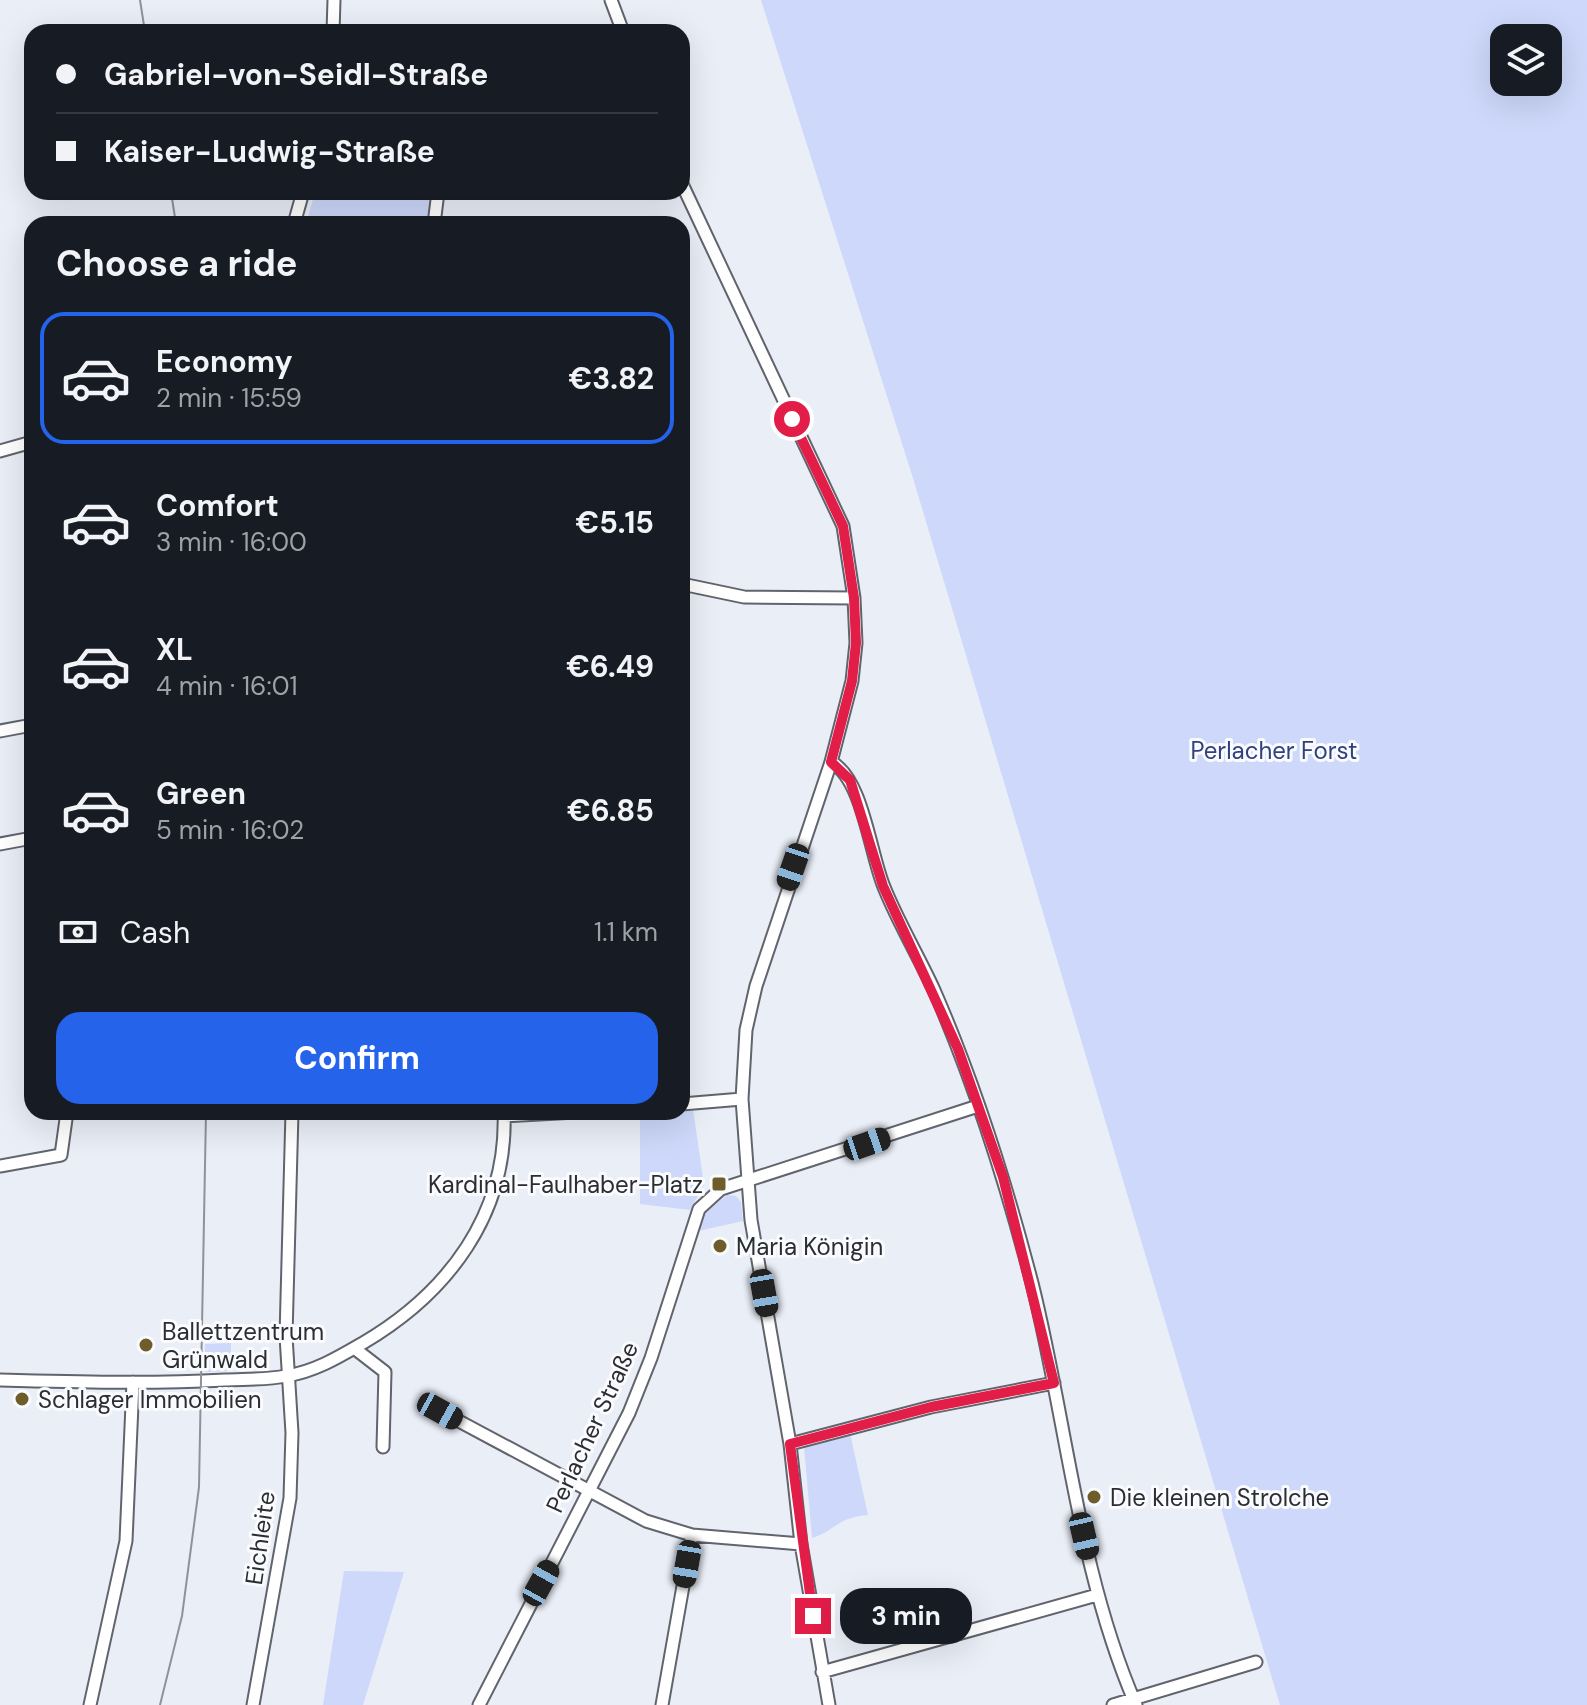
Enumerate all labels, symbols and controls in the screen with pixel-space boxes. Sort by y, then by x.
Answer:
map controls [1490,24,1562,96]
button: layers [1490,24,1562,96]
text: Gabriel-von-Seidl-Straße [104,55,488,94]
text: Kaiser-Ludwig-Straße [104,132,435,171]
text: Choose a ride [56,240,297,287]
icon: car [60,342,132,414]
text: Economy [156,342,293,381]
text: €3.82 [569,359,654,398]
text: 2 min · 15:59 [156,381,302,415]
route start [774,401,810,437]
icon: car [60,486,132,558]
text: Comfort [156,486,279,525]
text: €5.15 [575,503,654,542]
text: 3 min · 16:00 [156,525,307,559]
icon: car [60,630,132,702]
text: XL [156,630,193,669]
text: €6.49 [566,647,654,686]
text: 4 min · 16:01 [156,669,298,703]
park label: Perlacher Forst [1191,735,1357,766]
icon: car [60,774,132,846]
text: Green [156,774,246,813]
text: €6.85 [567,791,654,830]
text: 5 min · 16:02 [156,813,304,847]
car [774,840,812,894]
icon: cash [56,910,100,954]
text: Cash [120,913,190,952]
text: 1.1 km [594,915,658,949]
button: Confirm [56,1012,658,1104]
car [840,1125,894,1163]
place label: Kardinal-Faulhaber-Platz [428,1169,703,1200]
marker: Kardinal-Faulhaber-Platz [710,1175,728,1193]
place label: Maria Königin [736,1231,883,1262]
marker: Maria Königin [711,1237,729,1255]
car [748,1267,780,1319]
place label: Ballettzentrum Grünwald [162,1316,324,1375]
marker: Ballettzentrum Grünwald [137,1336,155,1354]
street label: Perlacher Straße [539,1337,645,1517]
place label: Schlager Immobilien [38,1384,262,1415]
car [413,1389,467,1433]
marker: Schlager Immobilien [13,1390,31,1408]
place label: Die kleinen Strolche [1110,1482,1329,1513]
marker: Die kleinen Strolche [1085,1488,1103,1506]
street label: Eichleite [238,1489,282,1587]
car [1067,1510,1101,1562]
car [671,1538,703,1590]
car [519,1556,563,1610]
callout: 3 min [841,1588,973,1644]
route end [795,1598,831,1634]
text: 3 min [871,1599,941,1633]

